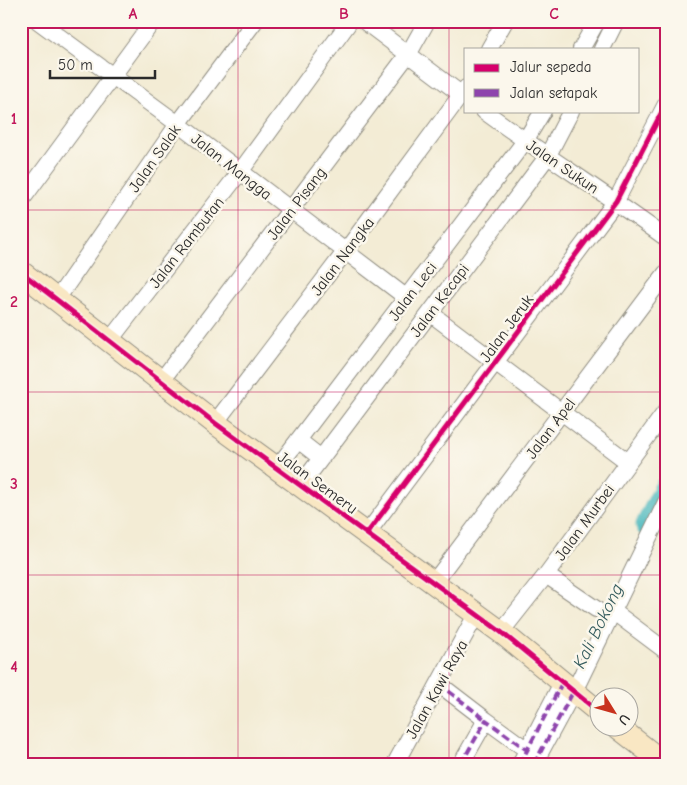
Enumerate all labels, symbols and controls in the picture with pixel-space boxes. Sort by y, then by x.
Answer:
text: A [129,5,138,23]
text: B [339,5,349,23]
text: C [549,5,559,23]
scale bar [50,48,155,80]
legend [464,48,640,112]
text: 50 m [58,56,93,74]
text: Jalur sepeda [510,58,591,76]
text: Jalan setapak [510,84,598,102]
text: 1 [11,110,17,128]
street label: Jalan Salak [125,121,185,196]
street label: Jalan Mangga [188,130,275,204]
street label: Jalan Sukun [523,136,602,198]
street label: Jalan Pisang [264,164,330,243]
street label: Jalan Rambutan [146,194,228,292]
street label: Jalan Nangka [308,214,378,299]
street label: Jalan Leci [385,259,441,324]
street label: Jalan Kecapi [407,261,473,341]
street label: Jalan Jeruk [476,291,537,366]
text: 2 [10,293,18,311]
street label: Jalan Apel [522,395,579,462]
street label: Jalan Semeru [274,448,361,518]
text: 3 [10,475,18,493]
street label: Jalan Murbei [551,481,618,564]
water label: Kali Bokong [569,580,628,672]
street label: Jalan Kawi Raya [402,637,471,742]
text: 4 [10,658,18,676]
north arrow [590,688,640,738]
text: U [614,711,634,728]

